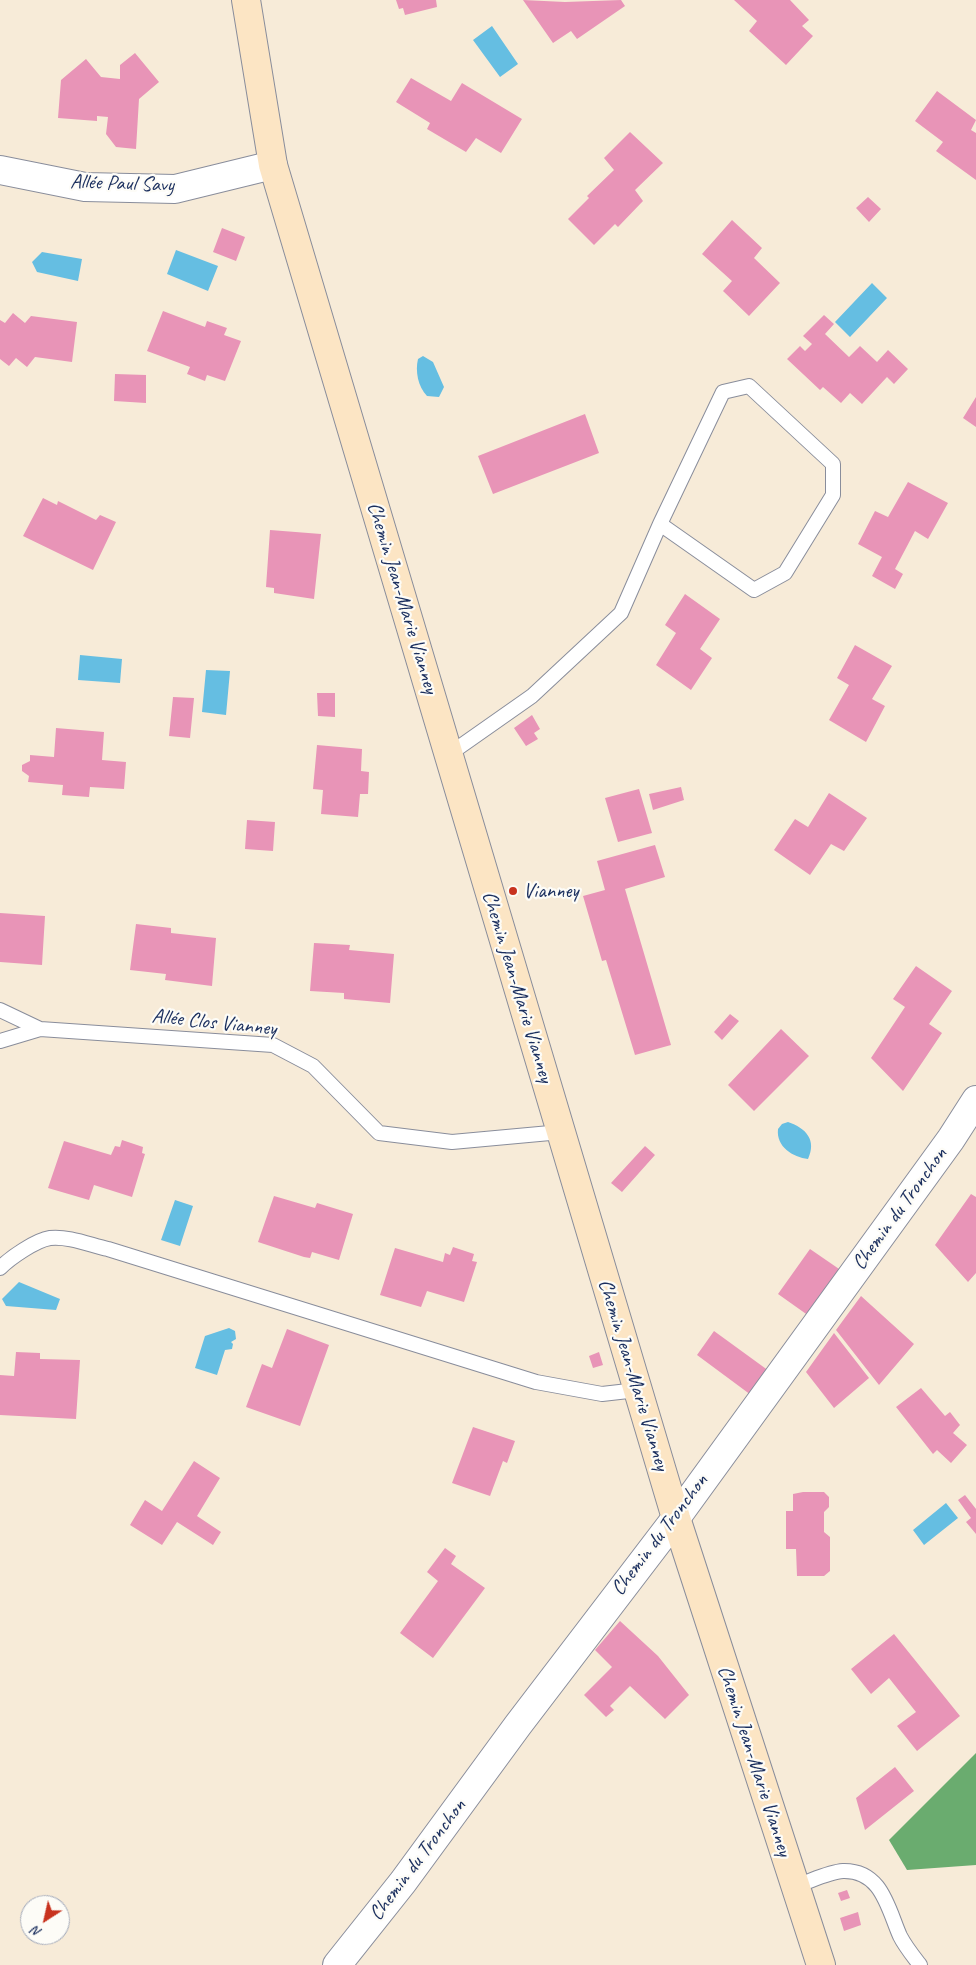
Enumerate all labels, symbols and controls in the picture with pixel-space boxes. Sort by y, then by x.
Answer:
street label: Allée Paul Savy [70,170,174,198]
street label: Chemin Jean-Marie Vianney [361,499,443,697]
place label: Vianney [523,878,579,904]
marker: Vianney [507,885,519,897]
street label: Chemin Jean-Marie Vianney [476,888,558,1086]
street label: Allée Clos Vianney [150,1004,278,1042]
street label: Chemin du Tronchon [847,1143,953,1275]
street label: Chemin Jean-Marie Vianney [592,1276,674,1474]
street label: Chemin du Tronchon [606,1469,714,1601]
street label: Chemin Jean-Marie Vianney [711,1663,797,1859]
street label: Chemin du Tronchon [364,1794,472,1926]
north arrow [20,1895,70,1945]
text: N [28,1922,45,1941]

